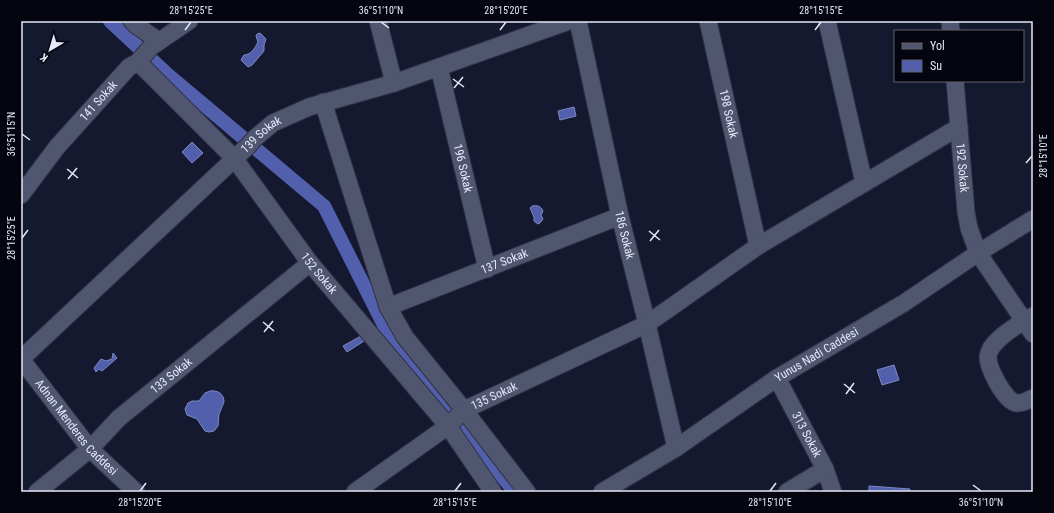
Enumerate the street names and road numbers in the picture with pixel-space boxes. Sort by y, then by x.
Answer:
street label: 141 Sokak [77,77,121,124]
street label: 198 Sokak [716,88,741,140]
street label: 139 Sokak [238,113,284,156]
street label: 192 Sokak [953,142,971,193]
street label: 196 Sokak [451,143,476,194]
street label: 186 Sokak [612,209,638,261]
street label: 137 Sokak [479,246,530,277]
street label: 152 Sokak [298,250,340,297]
street label: Yunus Nadi Caddesi [772,324,861,385]
street label: 133 Sokak [148,354,195,397]
street label: Adnan Menderes Caddesi [32,377,120,478]
street label: 135 Sokak [469,379,520,413]
street label: 313 Sokak [789,409,825,460]

